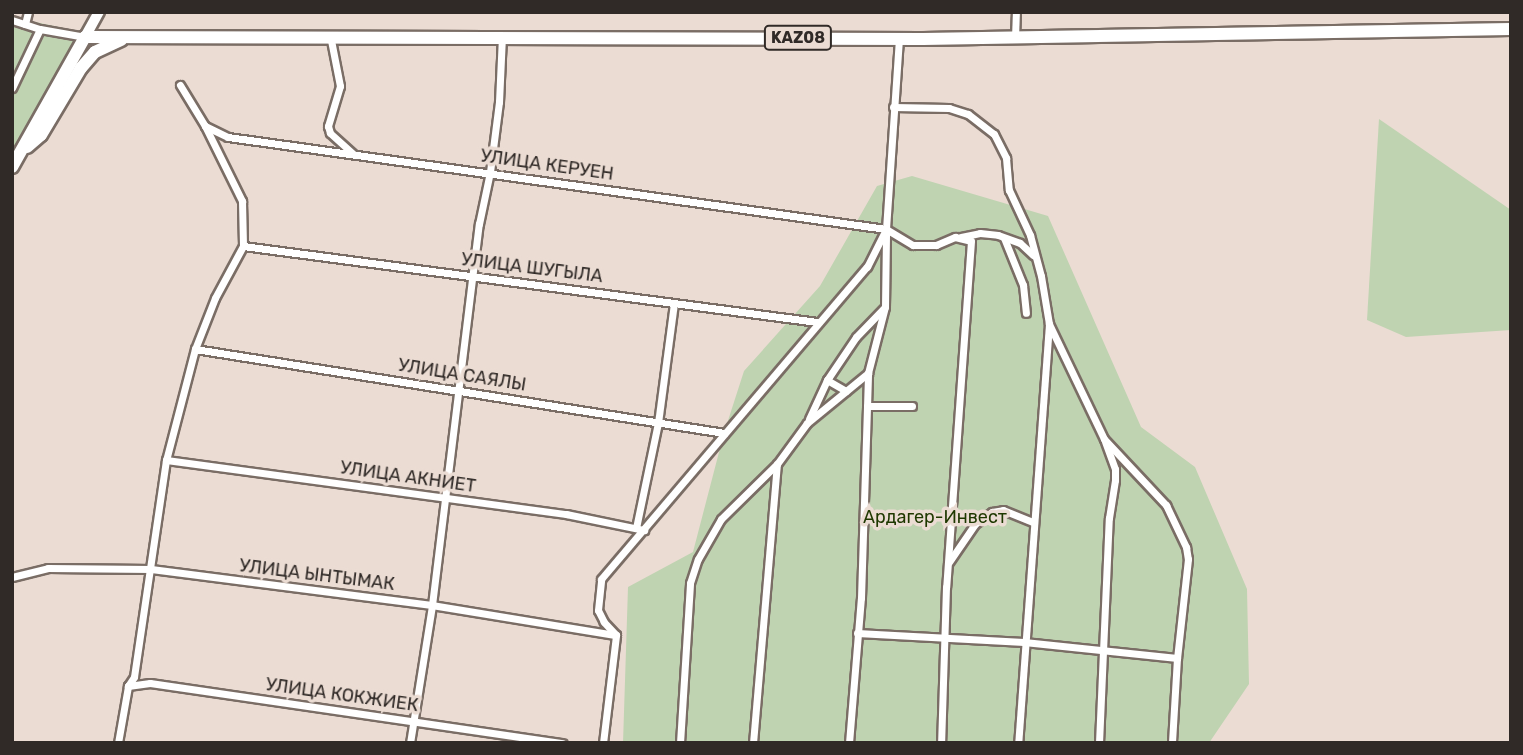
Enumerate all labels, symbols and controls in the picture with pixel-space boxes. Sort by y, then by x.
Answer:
road number: KAZ08 [763,26,833,50]
street label: УЛИЦА КЕРУЕН [479,145,615,185]
street label: УЛИЦА ШУГЫЛА [460,249,604,287]
street label: УЛИЦА САЯЛЫ [397,354,527,396]
street label: УЛИЦА АКНИЕТ [339,457,477,497]
park label: Ардагер-Инвест [863,506,1007,528]
street label: УЛИЦА ЫНТЫМАК [238,555,396,595]
street label: УЛИЦА КОКЖИЕК [264,674,420,716]

